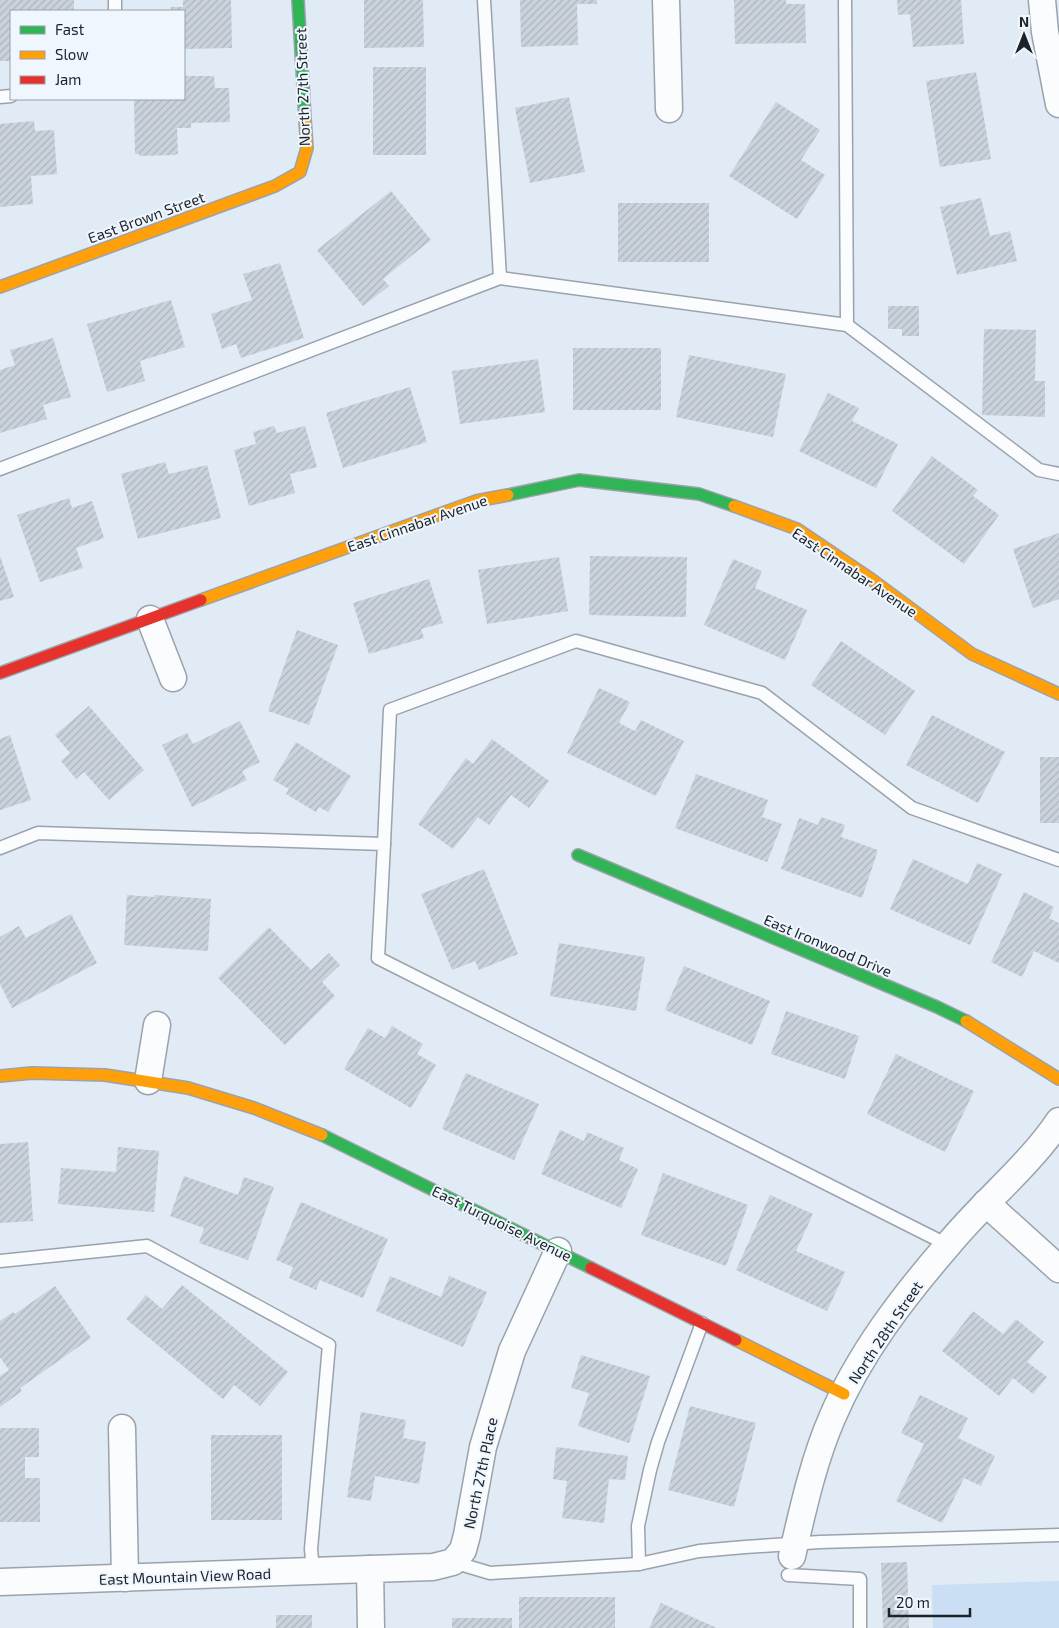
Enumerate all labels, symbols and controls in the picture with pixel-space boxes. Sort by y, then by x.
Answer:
legend [10,10,185,100]
north arrow [999,10,1049,60]
text: N [1019,13,1029,30]
text: Fast [55,20,85,38]
street label: North 27th Street [291,27,313,147]
text: Slow [55,45,89,63]
text: Jam [55,70,81,88]
street label: East Brown Street [85,187,207,246]
street label: East Cinnabar Avenue [345,491,489,555]
street label: East Cinnabar Avenue [789,523,921,621]
street label: East Ironwood Drive [761,910,895,980]
street label: East Turquoise Avenue [429,1181,575,1265]
street label: North 28th Street [844,1277,926,1387]
street label: North 27th Place [459,1416,501,1530]
street label: East Mountain View Road [98,1564,272,1588]
scale bar [889,1586,970,1618]
text: 20 m [896,1593,930,1611]

